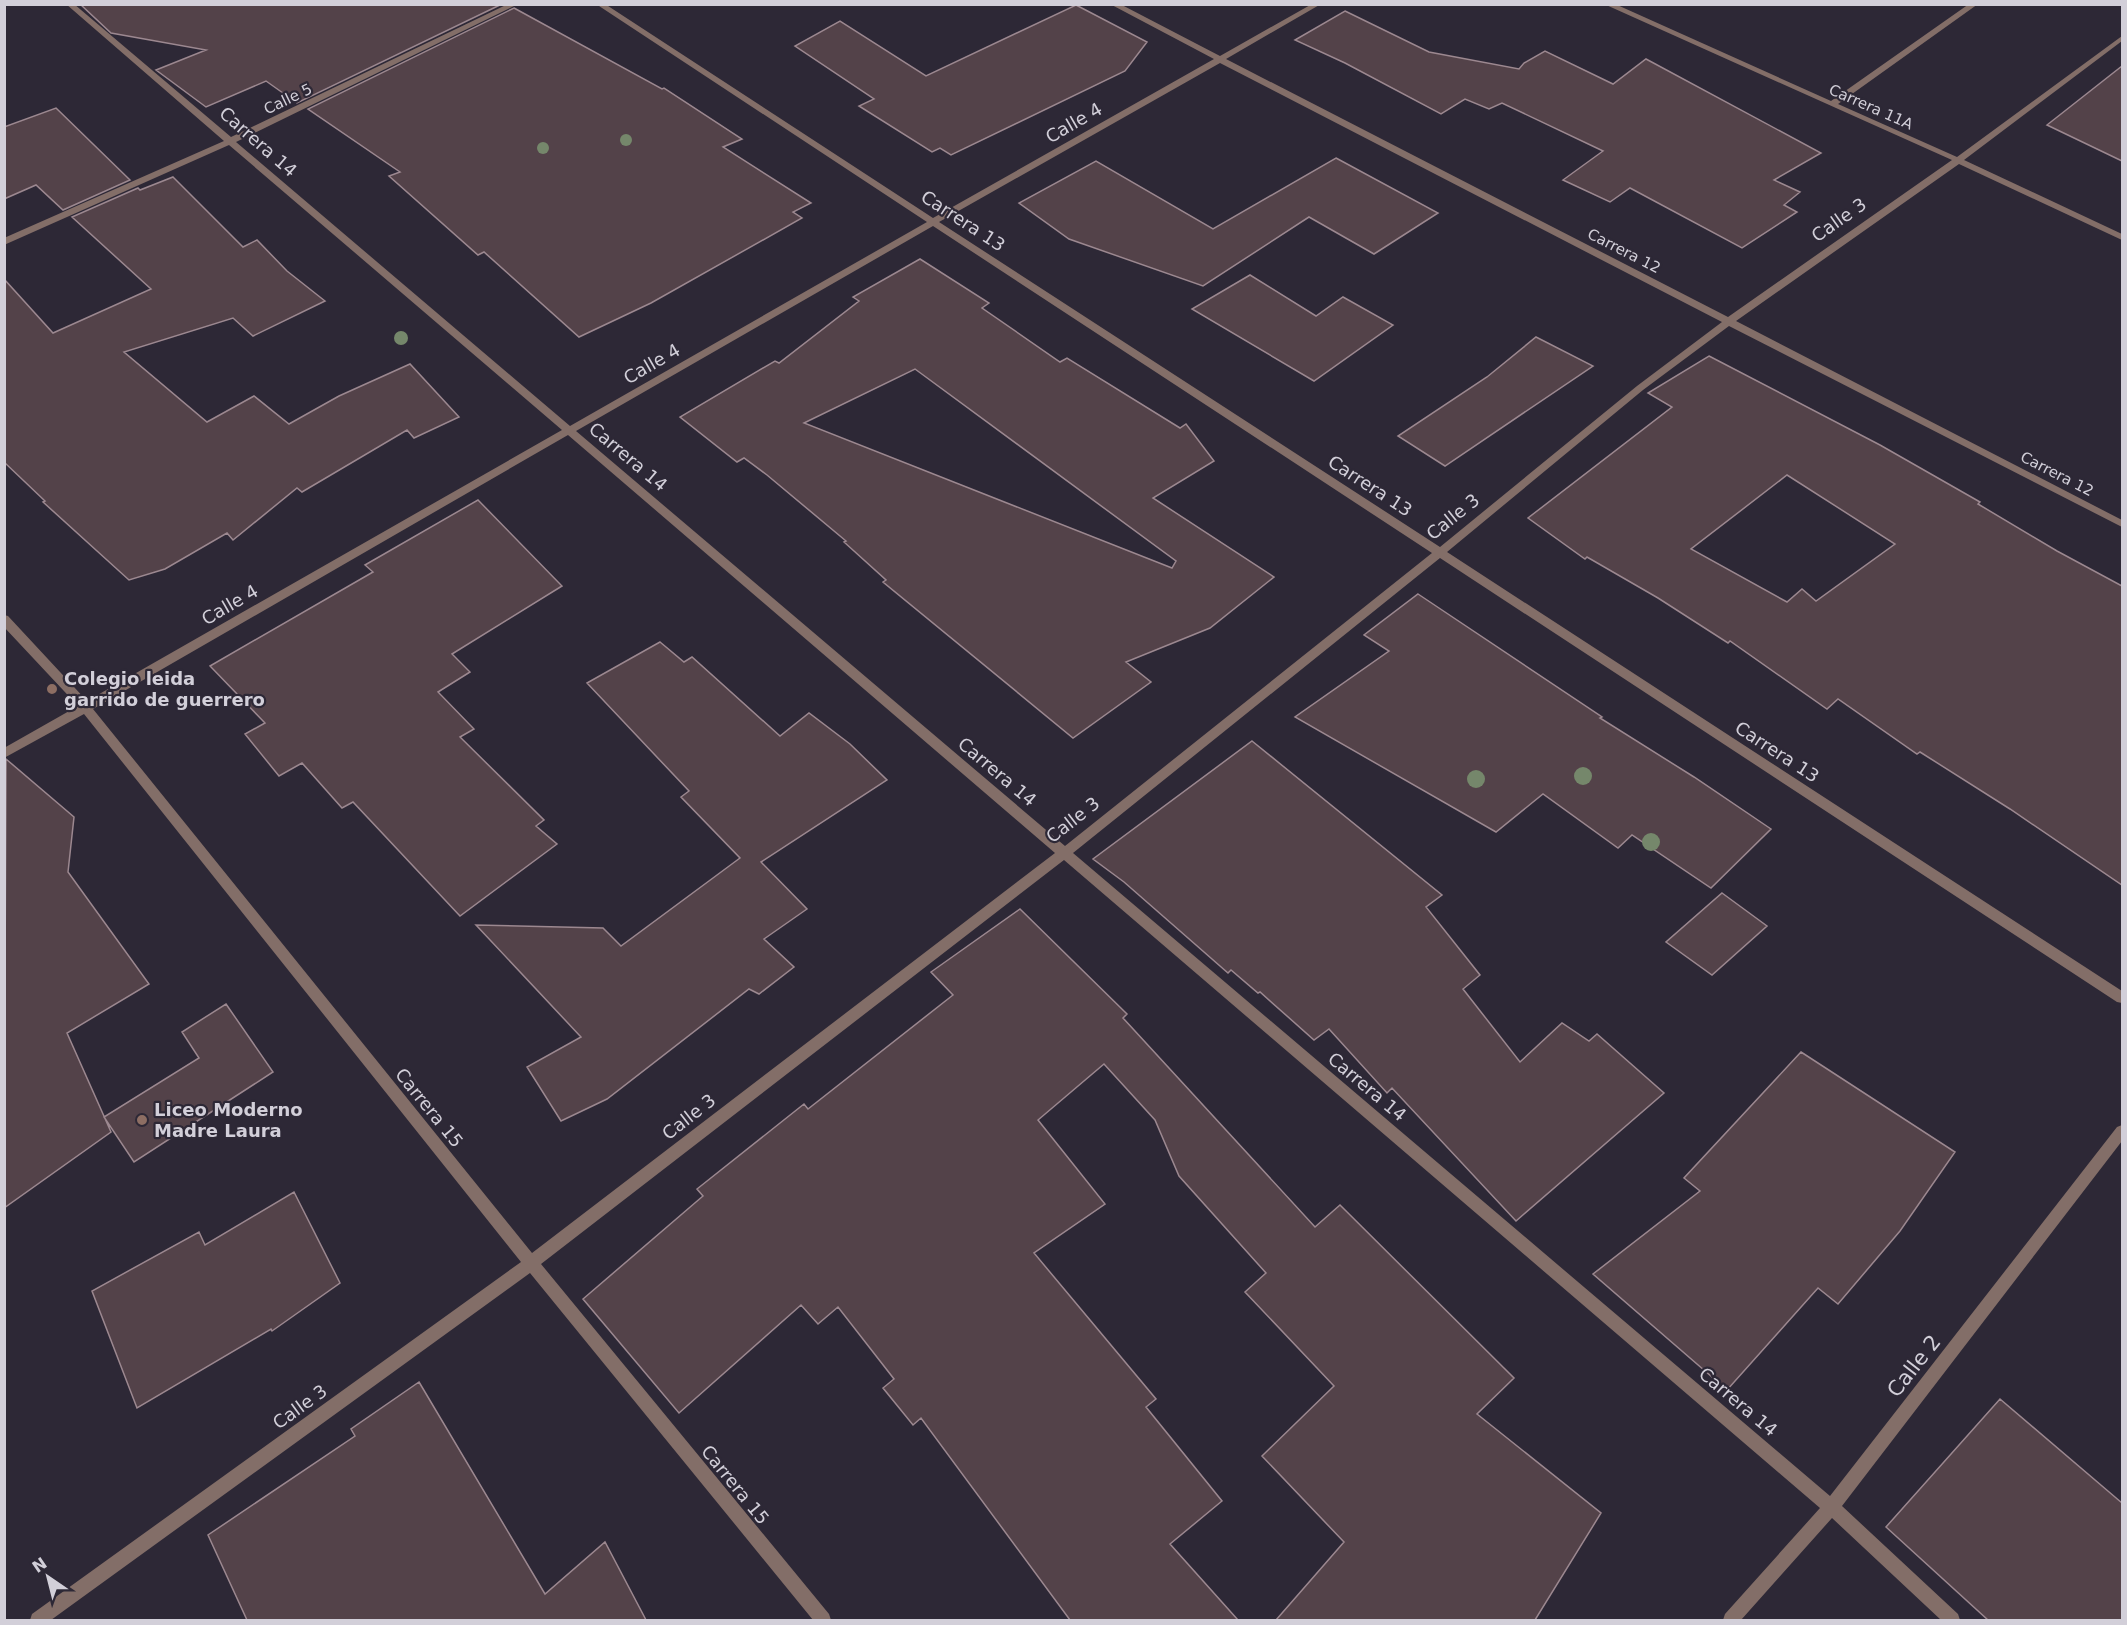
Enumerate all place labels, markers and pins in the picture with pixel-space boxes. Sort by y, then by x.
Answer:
place label: Colegio leida garrido de guerrero [64,668,265,710]
marker: Colegio leida garrido de guerrero [45,682,59,696]
place label: Liceo Moderno Madre Laura [154,1099,303,1141]
marker: Liceo Moderno Madre Laura [135,1113,149,1127]

